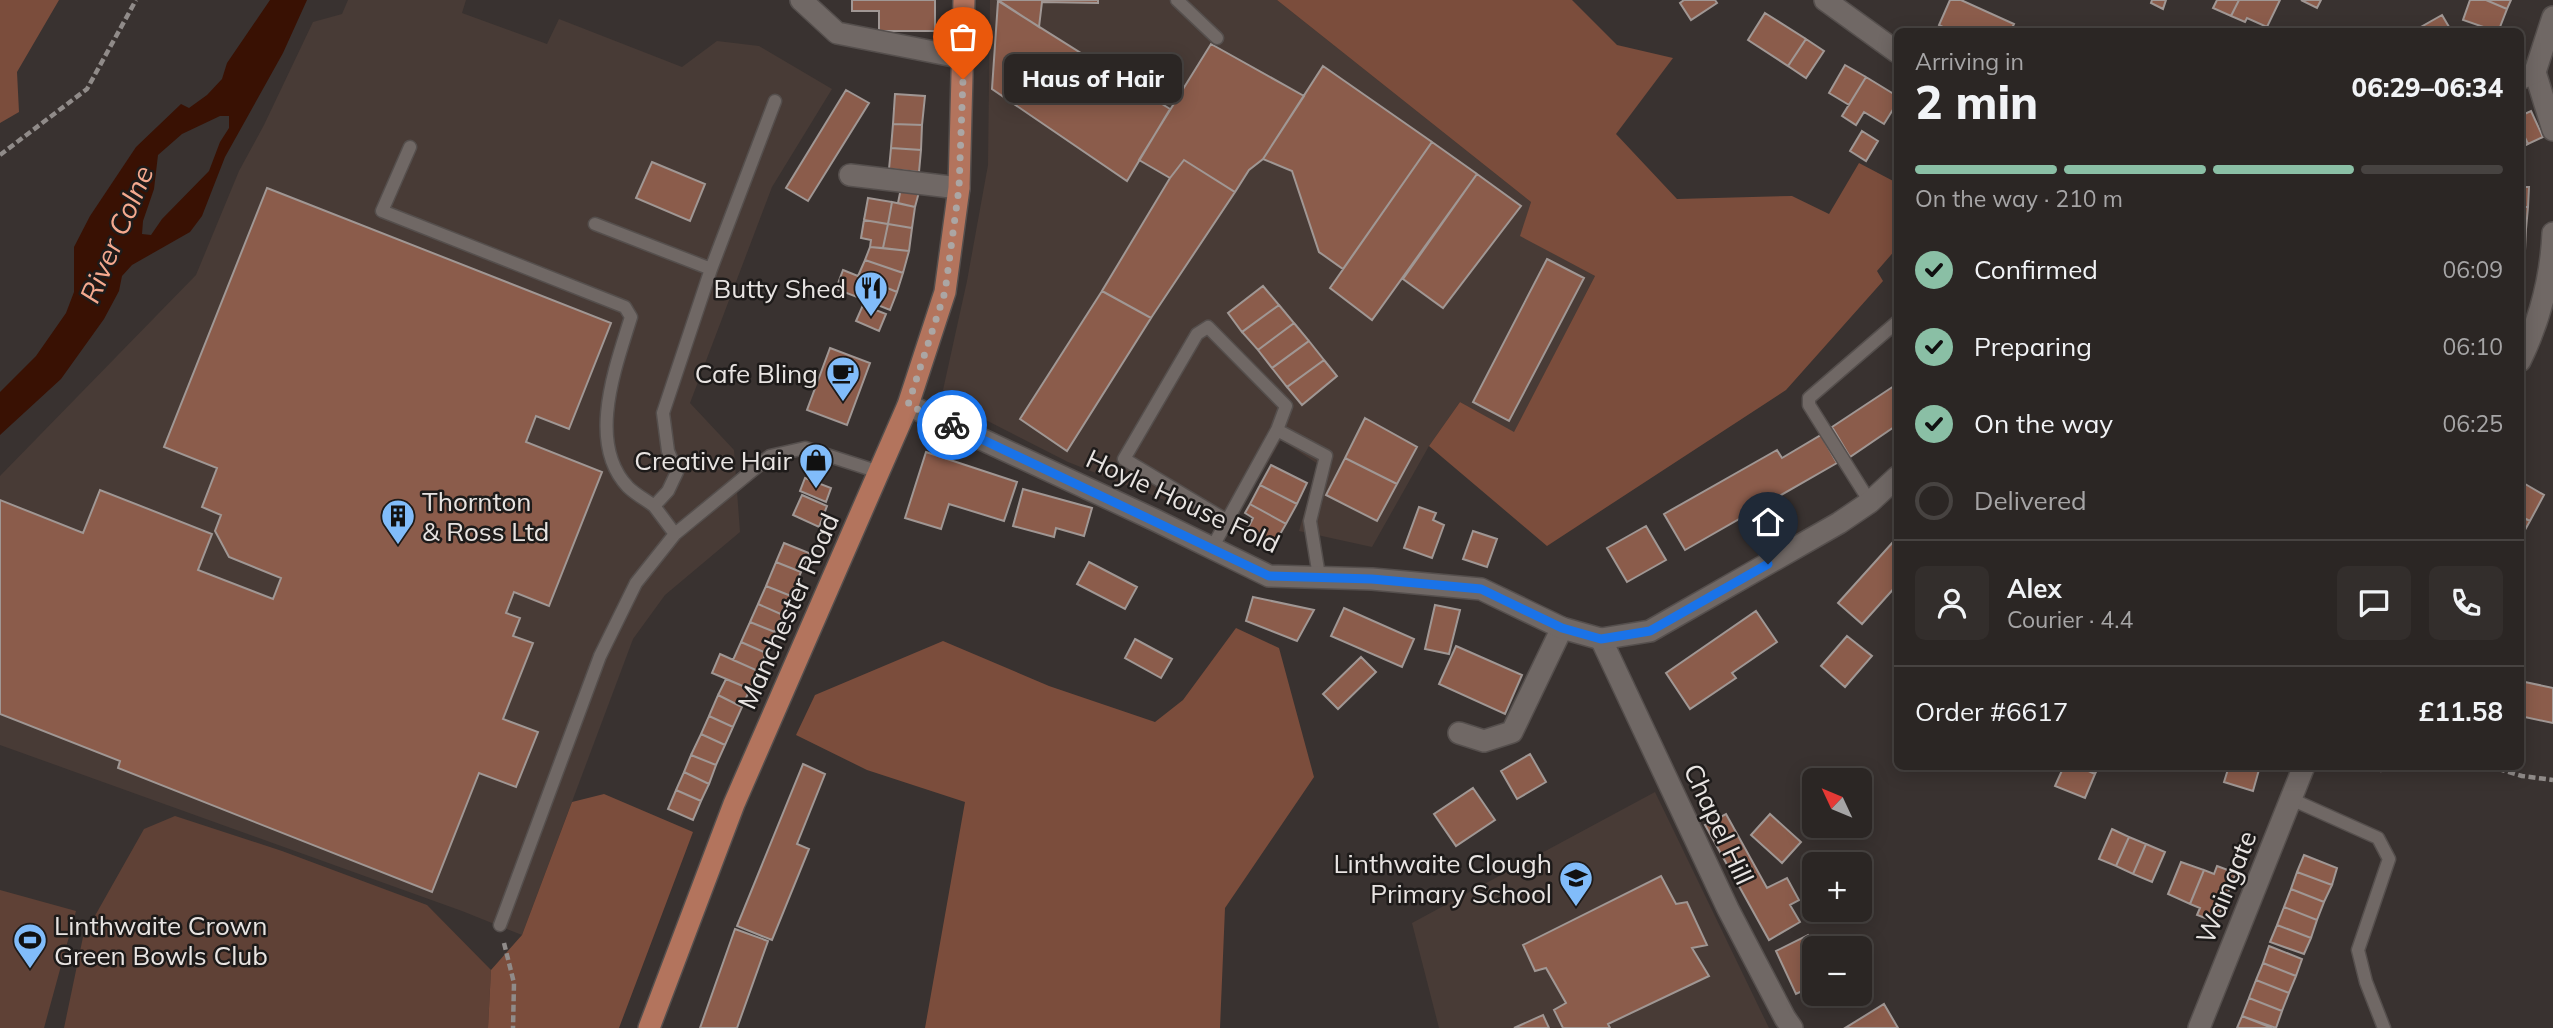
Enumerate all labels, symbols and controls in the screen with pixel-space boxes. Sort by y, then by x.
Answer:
pin [933,7,993,79]
icon: bag [944,18,982,56]
text: Arriving in [1915,47,2024,76]
callout: Haus of Hair [1005,55,1184,104]
text: Haus of Hair [1022,64,1164,93]
text: 06:29–06:34 [2352,71,2503,104]
text: 2 min [1915,73,2038,131]
water label: River Colne [71,160,161,308]
text: On the way · 210 m [1915,184,2123,213]
icon: check [1915,251,1953,289]
text: Confirmed [1974,253,2098,286]
text: 06:09 [2443,255,2503,284]
restaurant icon: Butty Shed [852,269,890,318]
place label: Butty Shed [714,272,846,305]
icon: check [1915,328,1953,366]
text: Preparing [1974,330,2092,363]
text: 06:10 [2443,332,2503,361]
cafe icon: Cafe Bling [824,354,862,403]
place label: Cafe Bling [695,357,818,390]
courier [917,390,987,460]
icon: check [1915,405,1953,443]
icon: bike [933,406,971,444]
text: On the way [1974,407,2113,440]
text: 06:25 [2443,409,2503,438]
shop icon: Creative Hair [797,441,835,490]
street label: Hoyle House Fold [1081,442,1285,560]
place label: Creative Hair [634,444,793,477]
text: Delivered [1974,484,2087,517]
place label: Thornton & Ross Ltd [422,485,549,548]
pin [1738,492,1798,564]
building icon: Thornton & Ross Ltd [379,497,417,546]
icon: home [1749,503,1787,541]
street label: Manchester Road [730,508,846,714]
button: person [1915,566,1989,640]
button: chat [2337,566,2411,640]
button: phone [2429,566,2503,640]
text: Alex [2007,572,2062,605]
text: Courier · 4.4 [2007,605,2133,634]
text: Order #6617 [1915,695,2068,728]
text: £11.58 [2419,695,2503,728]
street label: Chapel Hill [1677,758,1761,890]
north arrow [1802,768,1872,838]
map controls [1802,768,1872,1006]
street label: Waingate [2188,826,2264,948]
place label: Linthwaite Clough Primary School [1333,847,1552,910]
button: + [1802,852,1872,922]
school or university icon: Linthwaite Clough Primary School [1557,859,1595,908]
place label: Linthwaite Crown Green Bowls Club [54,909,268,972]
sports icon: Linthwaite Crown Green Bowls Club [11,921,49,970]
button: − [1802,936,1872,1006]

